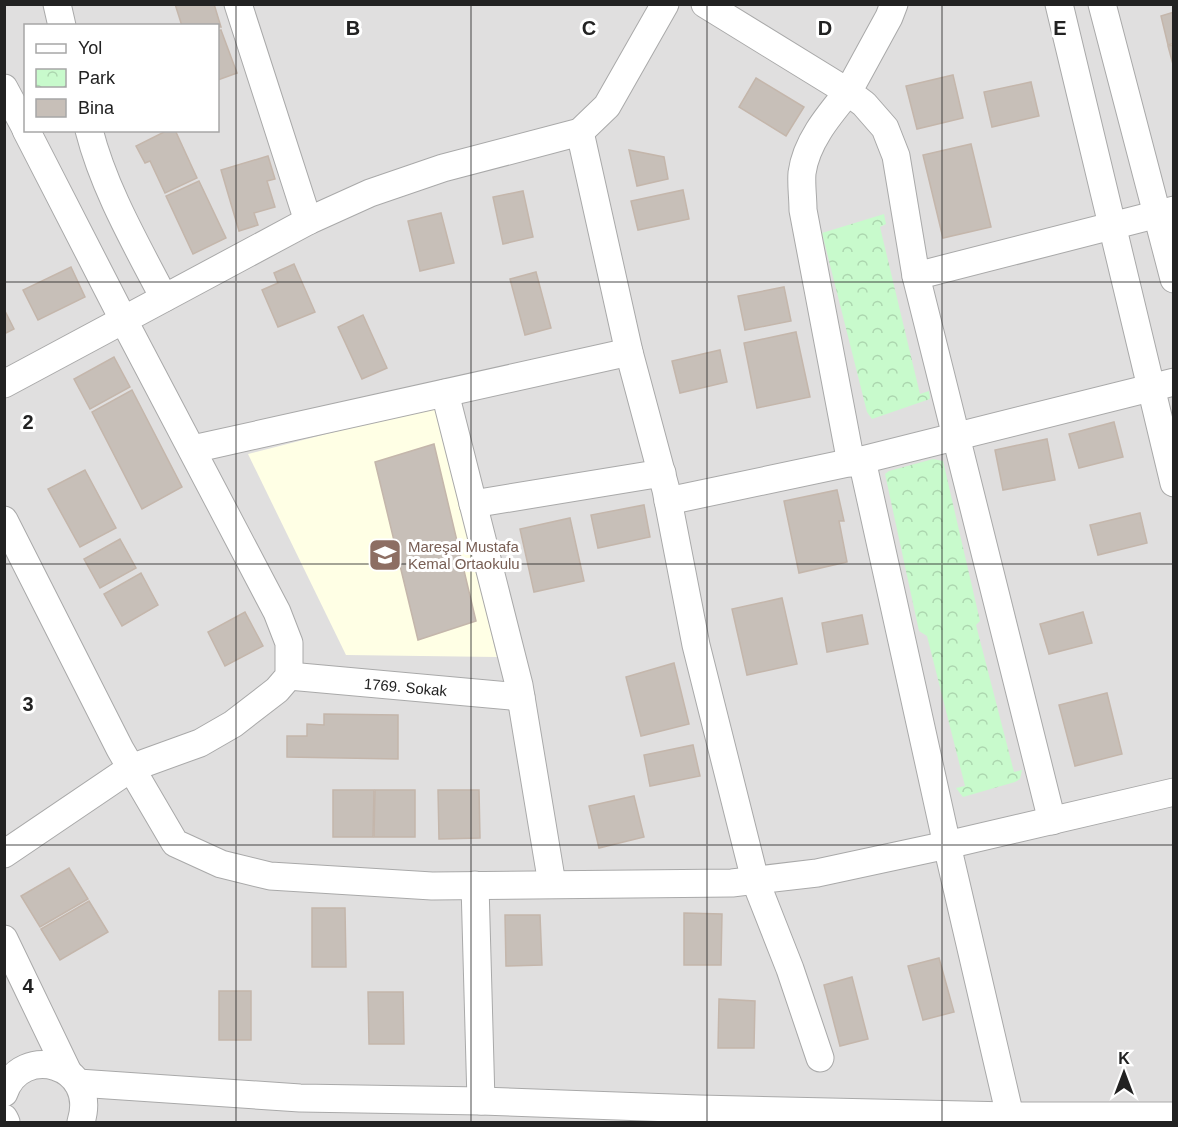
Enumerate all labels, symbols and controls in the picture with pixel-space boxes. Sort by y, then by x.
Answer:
text: B [346,17,360,39]
text: C [582,17,596,39]
text: D [818,17,832,39]
text: E [1053,17,1067,39]
legend [24,24,219,132]
text: Yol [78,38,102,58]
text: Park [78,68,116,88]
text: Bina [78,98,115,118]
text: 2 [22,411,34,433]
school or university icon: Mareşal Mustafa Kemal Ortaokulu [367,537,403,573]
place label: Mareşal Mustafa Kemal Ortaokulu [408,538,520,572]
street label: 1769. Sokak [363,674,448,699]
text: 3 [22,693,34,715]
text: 4 [22,975,34,997]
north arrow [1094,1043,1154,1103]
text: K [1118,1050,1130,1067]

